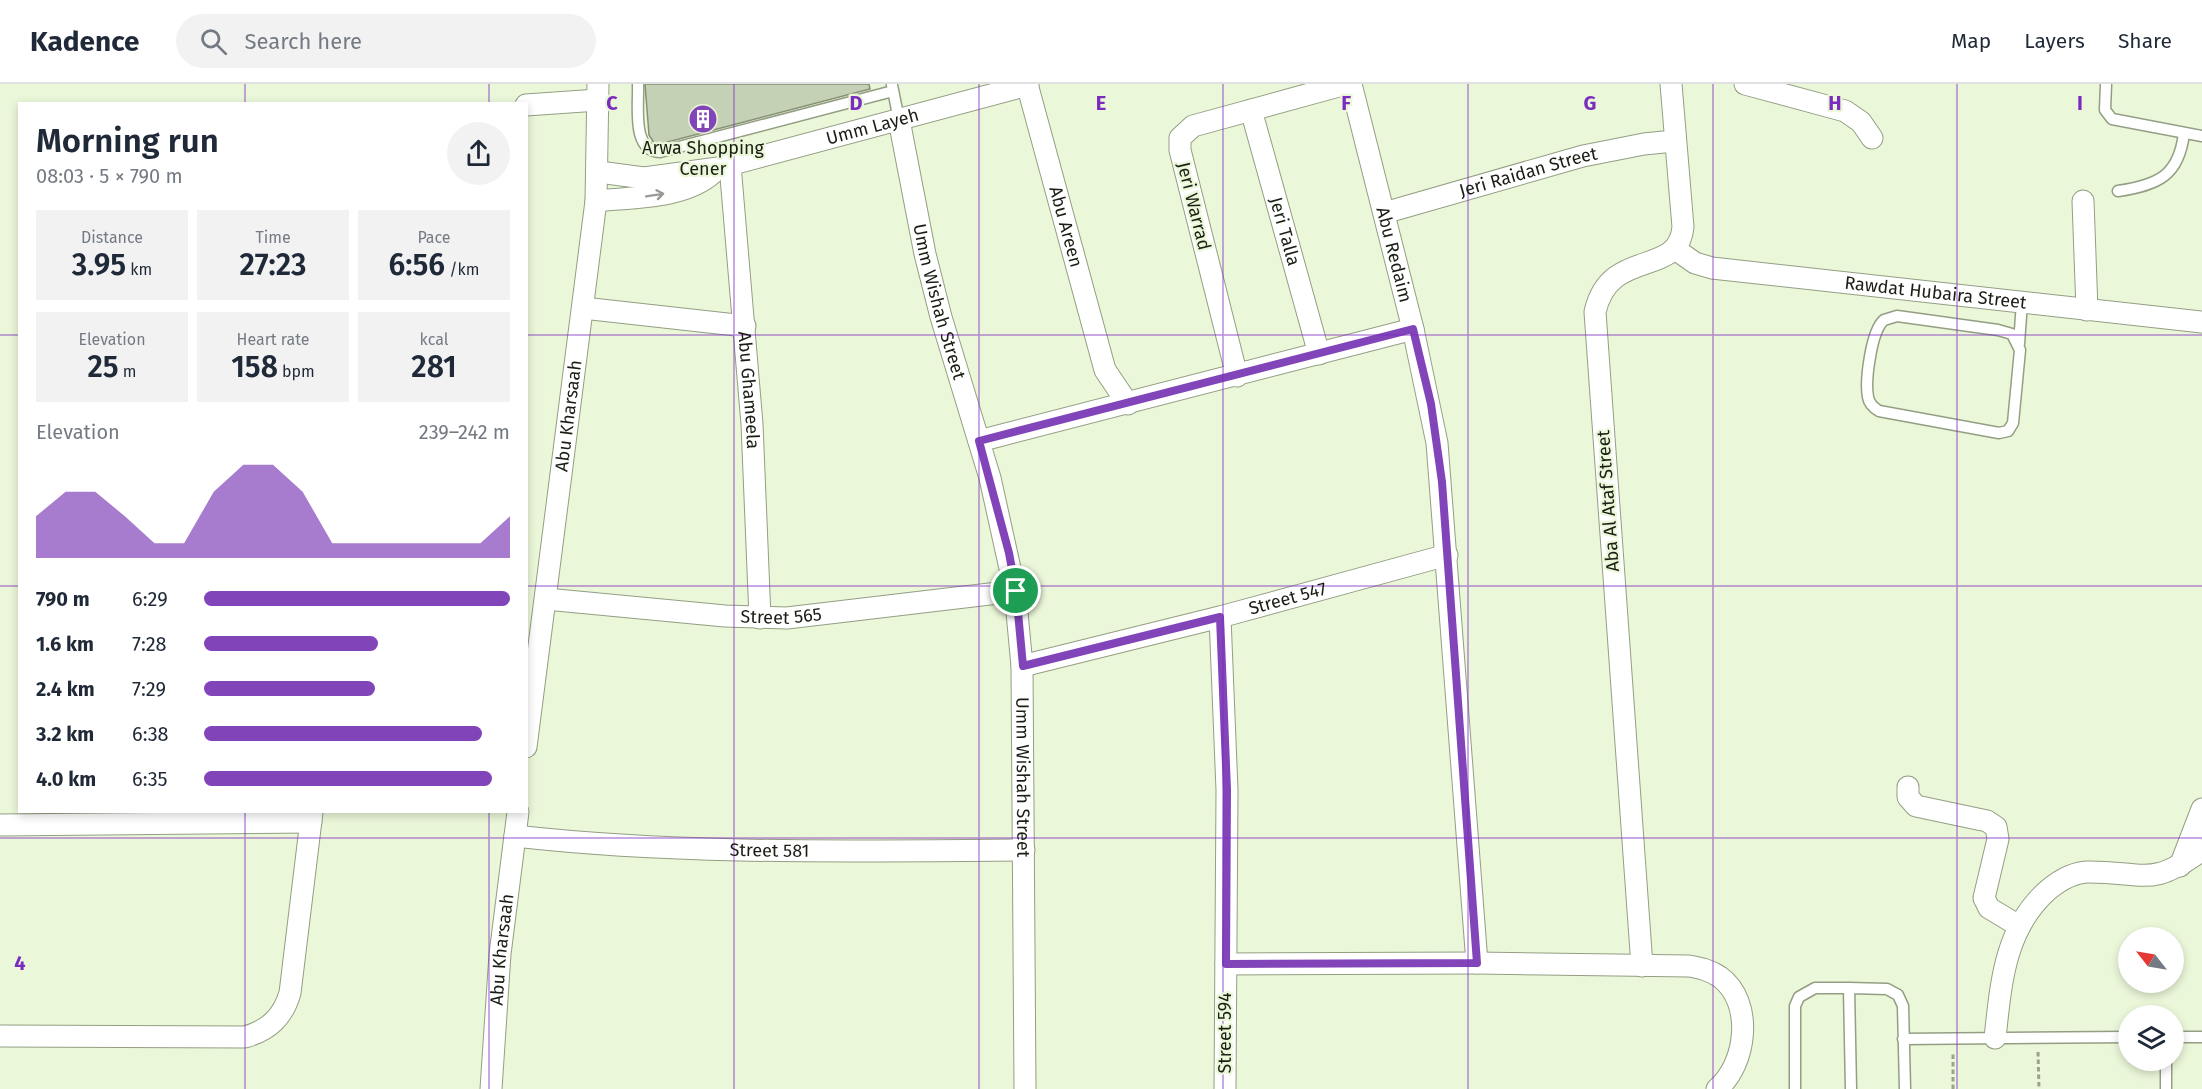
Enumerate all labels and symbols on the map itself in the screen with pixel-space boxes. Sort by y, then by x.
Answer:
text: C [606,91,618,115]
text: D [849,91,863,115]
text: E [1096,91,1106,115]
text: F [1341,91,1351,115]
text: G [1584,91,1596,115]
text: H [1828,91,1842,115]
text: I [2077,91,2083,115]
building icon: Arwa Shopping Cener [687,103,719,135]
street label: Umm Layeh [824,104,921,150]
place label: Arwa Shopping Cener [642,137,765,180]
street label: Jeri Raidan Street [1457,142,1600,202]
street label: Jeri Warrad [1172,160,1216,252]
street label: Abu Areen [1044,184,1088,270]
one-way arrow [644,189,664,200]
street label: Jeri Talla [1265,195,1305,268]
street label: Abu Redaim [1372,205,1417,305]
street label: Umm Wishah Street [908,222,971,383]
street label: Rawdat Hubaira Street [1843,272,2028,314]
street label: Abu Ghameela [733,330,764,450]
street label: Abu Kharsaah [550,359,587,473]
street label: Aba Al Ataf Street [1592,429,1624,573]
pin [990,565,1041,616]
street label: Street 547 [1246,577,1329,620]
street label: Street 565 [740,603,823,629]
street label: Umm Wishah Street [1011,697,1034,858]
street label: Street 581 [729,839,809,862]
street label: Abu Kharsaah [486,892,519,1006]
north arrow [2118,927,2184,993]
text: 4 [14,951,26,975]
street label: Street 594 [1214,992,1236,1074]

